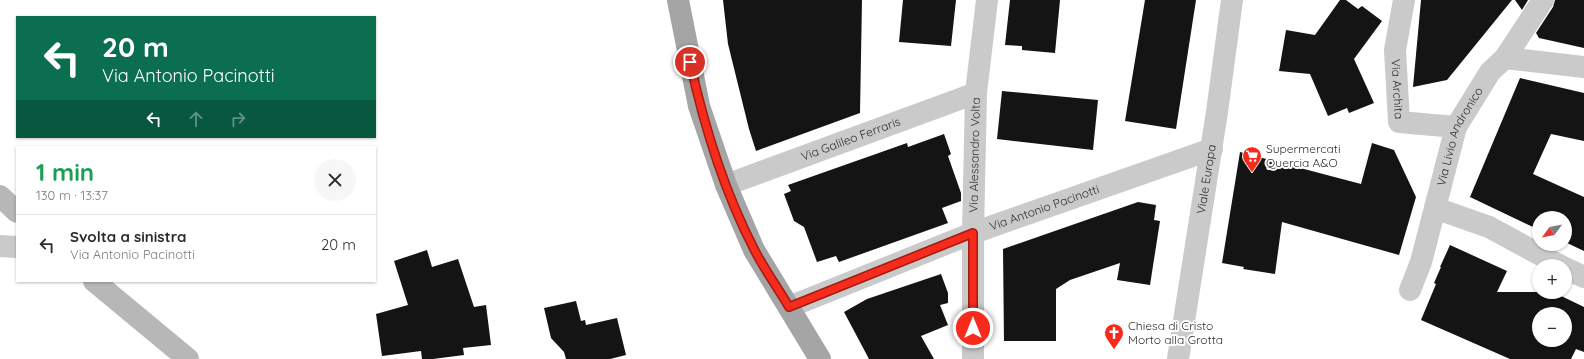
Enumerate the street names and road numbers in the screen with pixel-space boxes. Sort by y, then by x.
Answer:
street label: Via Archita [1389,59,1407,120]
street label: Via Livio Andronico [1433,84,1486,187]
street label: Via Alessandro Volta [965,97,983,213]
street label: Via Galileo Ferraris [799,113,903,164]
street label: Viale Europa [1193,143,1219,215]
street label: Via Antonio Pacinotti [987,181,1101,234]

